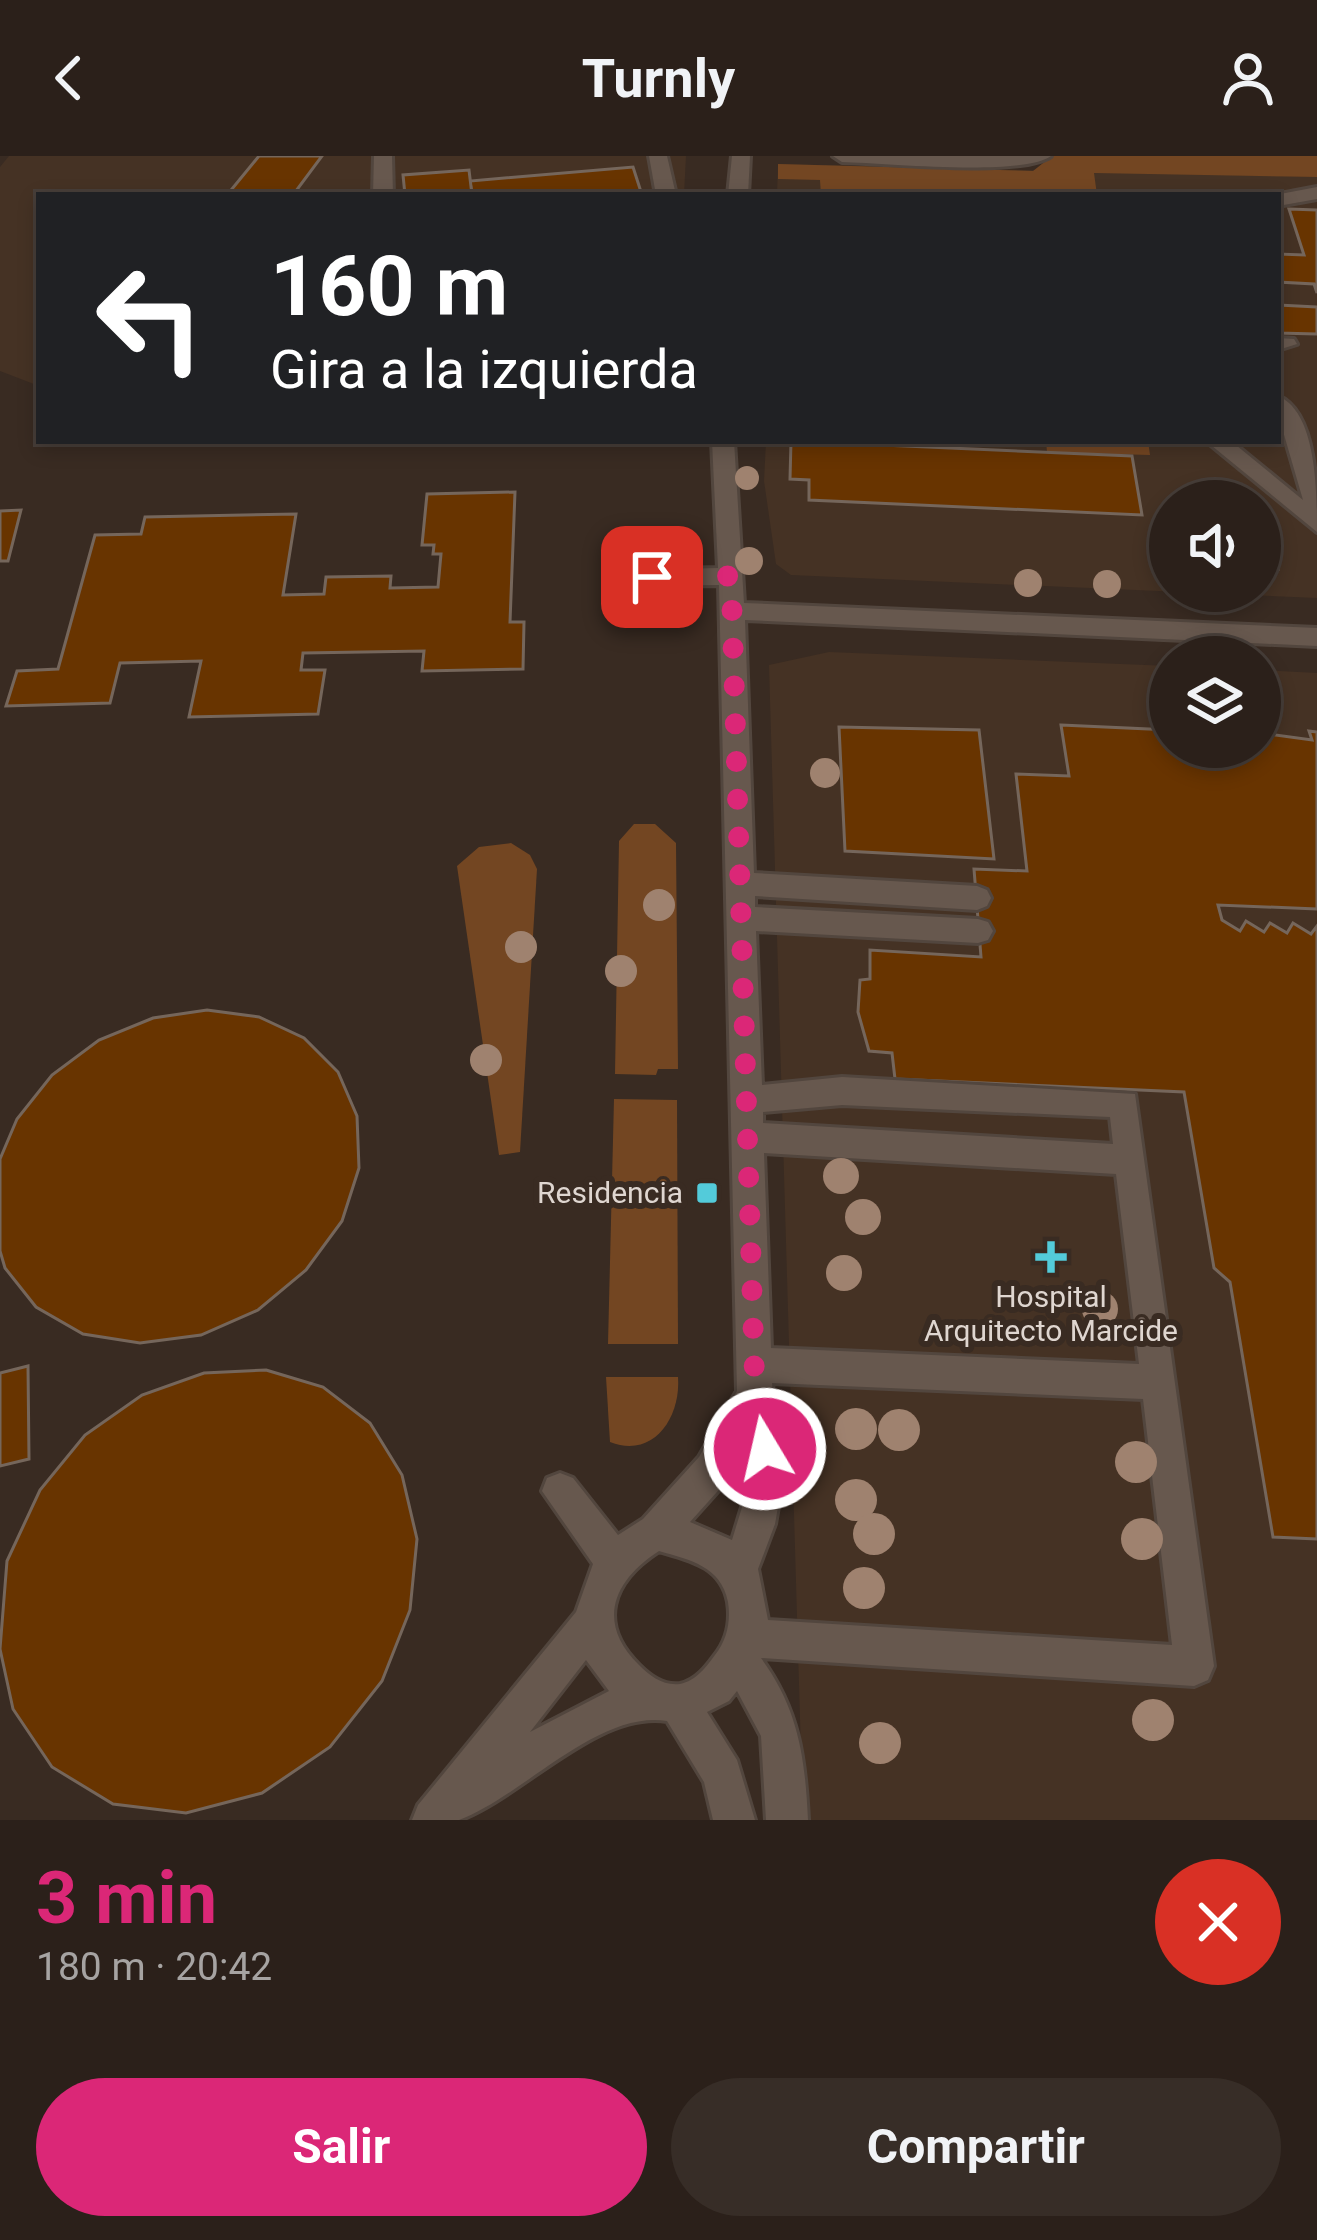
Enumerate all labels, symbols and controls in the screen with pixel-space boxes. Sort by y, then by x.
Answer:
icon: back [36,45,102,111]
icon: person [1215,45,1281,111]
text: Turnly [582,47,735,110]
text: 160 m [270,237,508,336]
icon: left [72,240,228,396]
text: Gira a la izquierda [270,338,698,401]
map controls [1149,480,1281,768]
button: sound [1149,480,1281,612]
pin [601,526,703,628]
icon: arrive [619,544,685,610]
button: layers [1149,636,1281,768]
place label: Residencia [537,1175,683,1210]
marker: Residencia [694,1180,720,1206]
marker: Hospital Arquitecto Marcide [1035,1241,1067,1273]
place label: Hospital Arquitecto Marcide [924,1279,1178,1348]
position arrow [702,1386,828,1512]
text: 3 min [36,1856,217,1941]
button: close [1155,1859,1281,1985]
text: 180 m · 20:42 [36,1944,272,1990]
button: Salir [36,2078,647,2216]
button: Compartir [671,2078,1281,2216]

